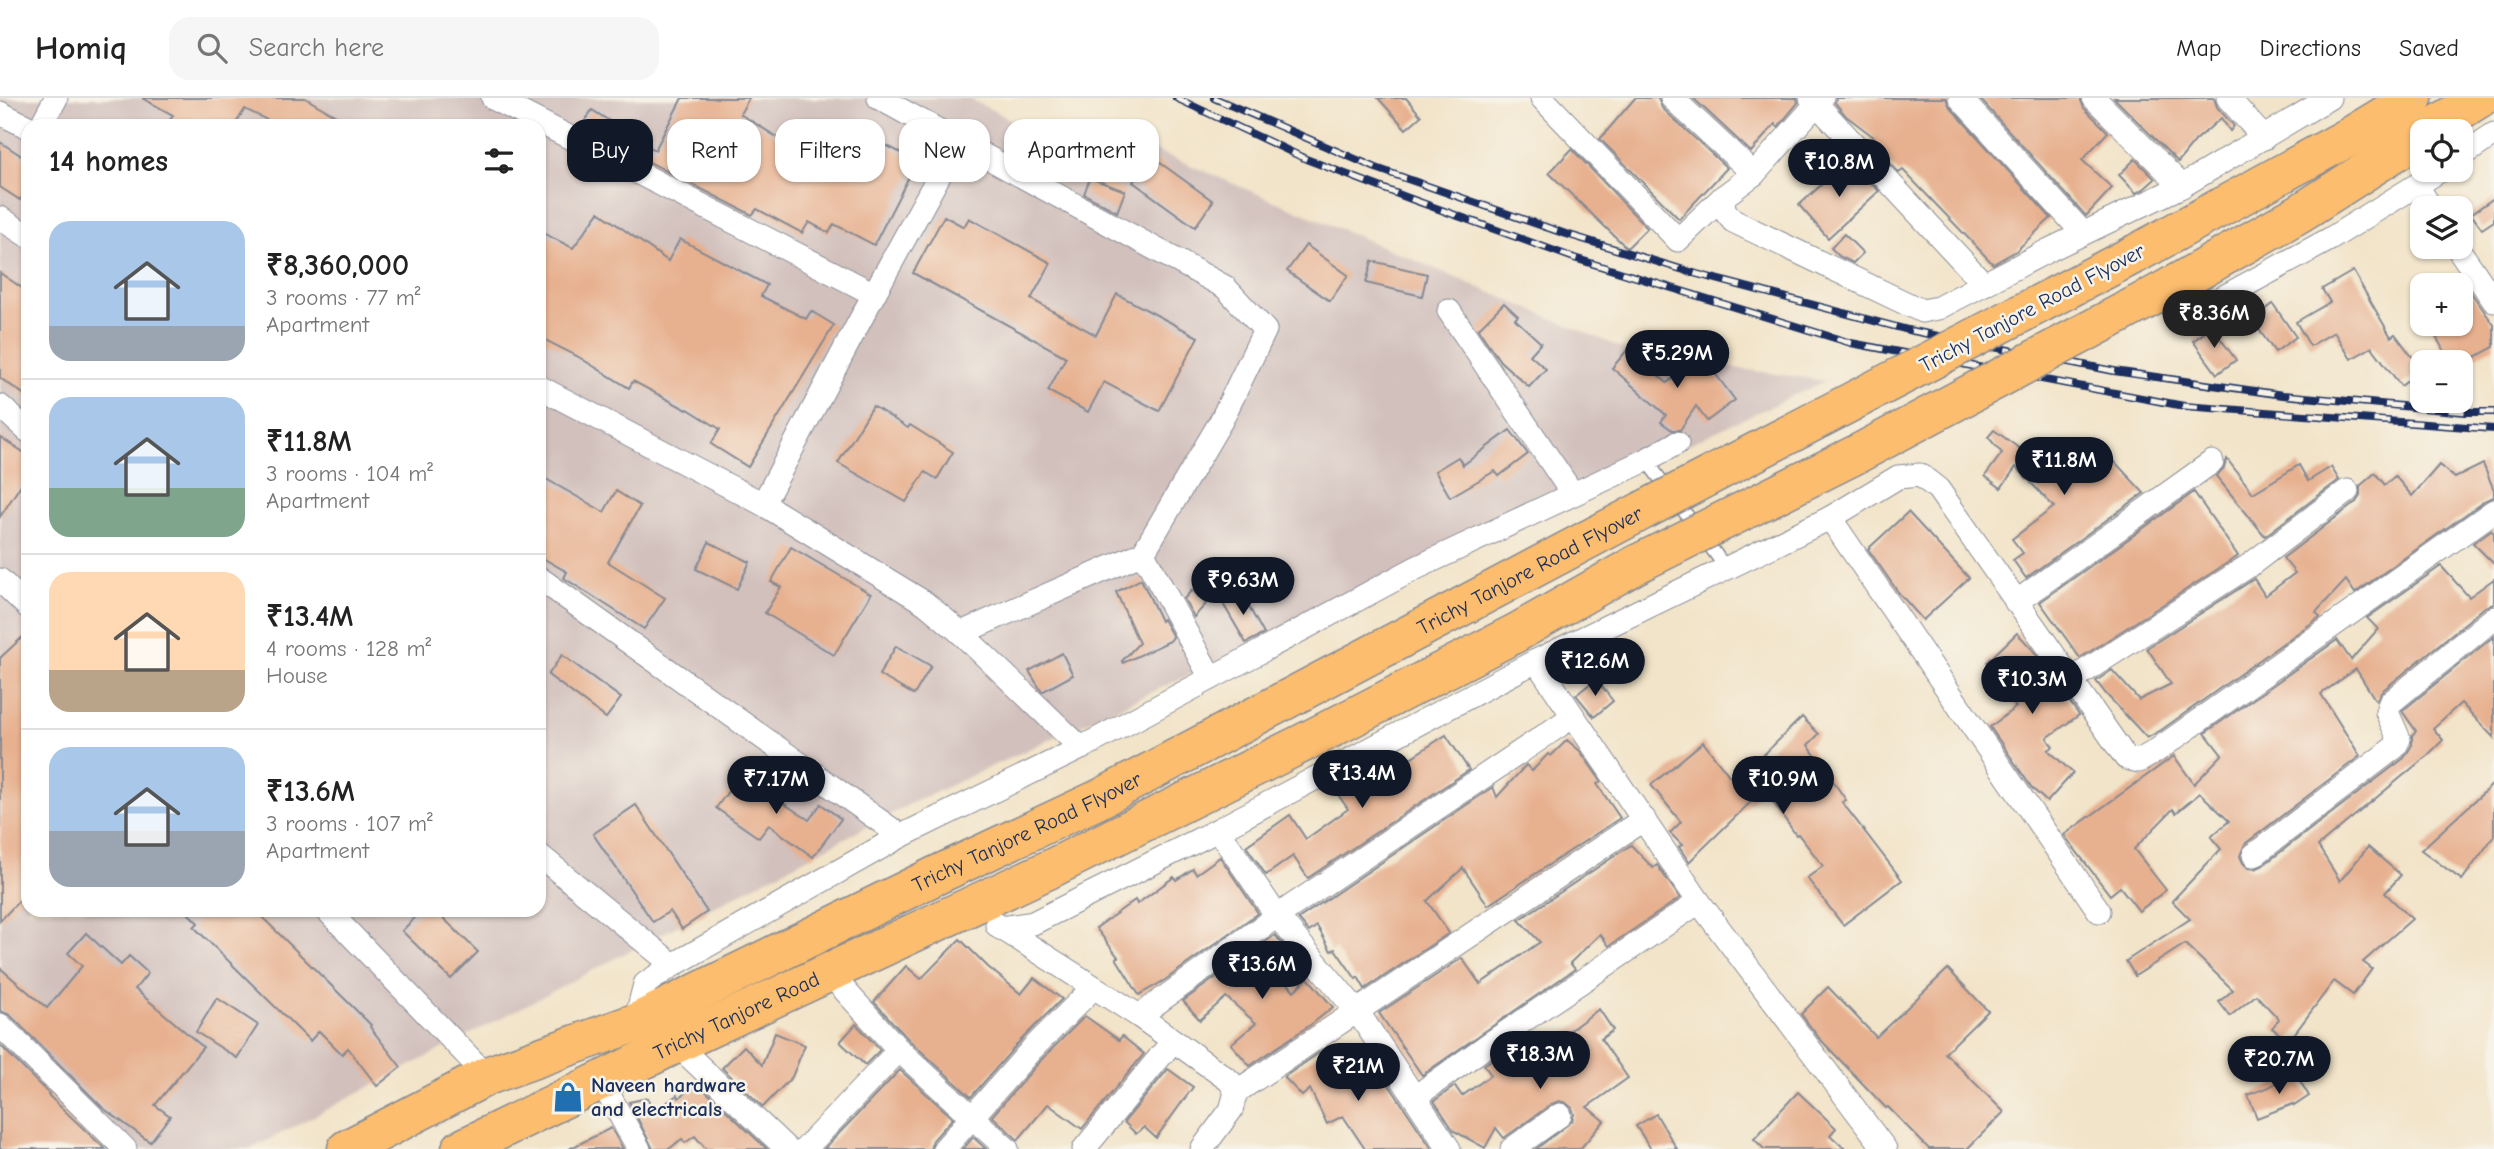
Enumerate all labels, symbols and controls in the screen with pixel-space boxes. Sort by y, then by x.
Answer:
search box [169,17,659,80]
text: Homiq [35,29,127,67]
icon: search [193,29,231,67]
text: Search here [249,33,384,63]
text: Map [2176,34,2222,62]
text: Directions [2260,34,2361,62]
text: Saved [2399,34,2459,62]
chip: Buy [567,119,653,182]
chip: Rent [667,119,761,182]
chip: Filters [775,119,885,182]
chip: New [899,119,990,182]
chip: Apartment [1004,119,1159,182]
map controls [2410,119,2473,413]
button: locate [2410,119,2473,182]
pin: ₹10.8M [1782,140,1896,199]
icon: filters [480,142,518,180]
text: 14 homes [49,144,168,179]
text: ₹10.8M [1804,148,1874,175]
button: layers [2410,196,2473,259]
street label: Trichy Tanjore Road Flyover [1916,238,2149,378]
text: ₹8,360,000 [266,248,409,283]
icon: home [105,249,189,333]
button: + [2410,273,2473,336]
text: 3 rooms · 77 m² [266,284,421,311]
pin: ₹8.36M [2157,290,2271,350]
text: ₹8.36M [2178,299,2250,326]
text: Apartment [266,311,369,338]
pin: ₹5.29M [1620,330,1734,390]
text: ₹5.29M [1641,339,1713,366]
button: − [2410,350,2473,413]
text: ₹11.8M [266,424,352,459]
icon: home [105,425,189,509]
pin: ₹11.8M [2007,438,2121,497]
text: ₹11.8M [2031,446,2097,473]
text: 3 rooms · 104 m² [266,460,433,487]
text: Apartment [266,487,369,514]
street label: Trichy Tanjore Road Flyover [1413,501,1647,640]
pin: ₹9.63M [1186,558,1300,617]
text: ₹9.63M [1207,566,1279,593]
text: ₹13.4M [266,599,353,634]
icon: home [105,600,189,684]
text: 4 rooms · 128 m² [266,635,431,662]
pin: ₹12.6M [1538,638,1652,698]
text: ₹12.6M [1561,647,1629,674]
pin: ₹10.3M [1975,656,2089,716]
text: House [266,662,328,689]
text: ₹10.3M [1997,665,2067,692]
pin: ₹13.4M [1305,750,1419,810]
pin: ₹7.17M [719,756,833,816]
pin: ₹10.9M [1726,756,1840,816]
text: ₹13.4M [1328,759,1396,786]
text: ₹7.17M [743,765,809,792]
text: ₹10.9M [1748,765,1818,792]
street label: Trichy Tanjore Road Flyover [908,766,1146,897]
text: ₹13.6M [266,774,355,809]
icon: home [105,775,189,859]
text: 3 rooms · 107 m² [266,810,433,837]
text: Apartment [266,837,369,864]
pin: ₹13.6M [1205,942,1319,1001]
text: ₹13.6M [1228,950,1296,977]
street label: Trichy Tanjore Road [650,967,823,1065]
pin: ₹18.3M [1483,1032,1597,1091]
pin: ₹20.7M [2222,1037,2336,1096]
text: ₹18.3M [1506,1040,1574,1067]
pin: ₹21M [1317,1044,1399,1103]
text: ₹20.7M [2244,1045,2314,1072]
text: ₹21M [1332,1052,1384,1079]
place label: Naveen hardware and electricals [591,1073,746,1121]
shop icon: Naveen hardware and electricals [551,1080,585,1114]

